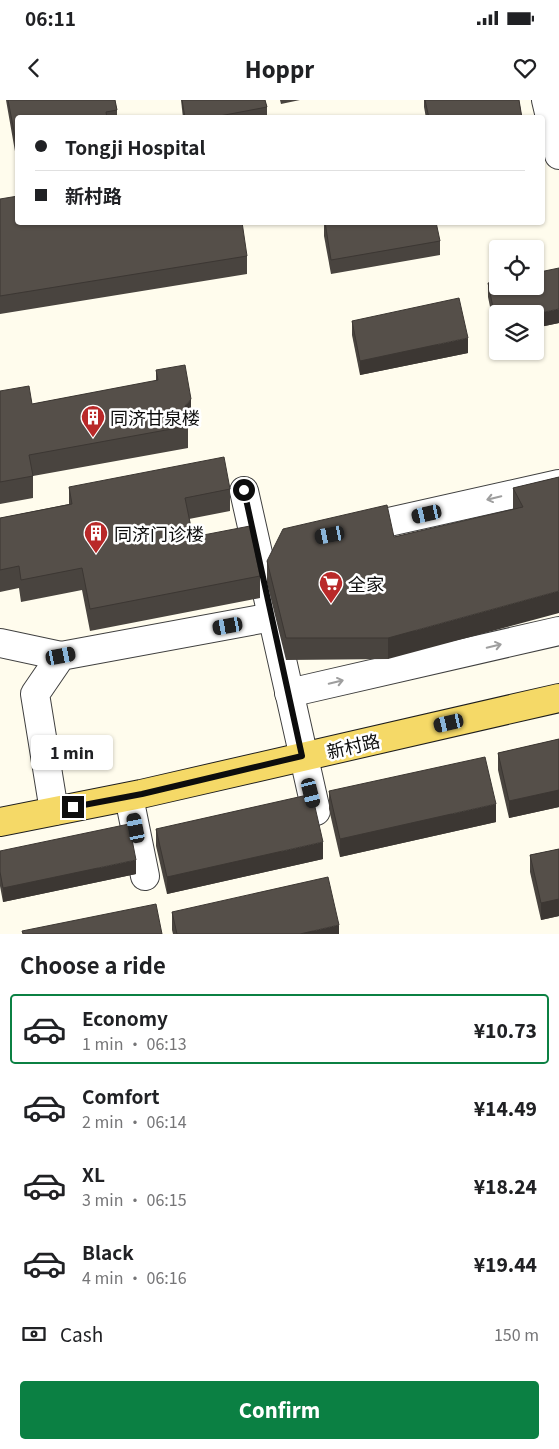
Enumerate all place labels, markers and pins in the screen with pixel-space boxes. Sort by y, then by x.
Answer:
building icon: 同济甘泉楼 [80,404,106,438]
place label: 同济甘泉楼 [110,404,200,430]
building icon: 同济门诊楼 [83,520,109,554]
place label: 同济门诊楼 [114,520,204,546]
supermarket icon: 全家 [318,570,344,604]
place label: 全家 [348,570,384,596]

